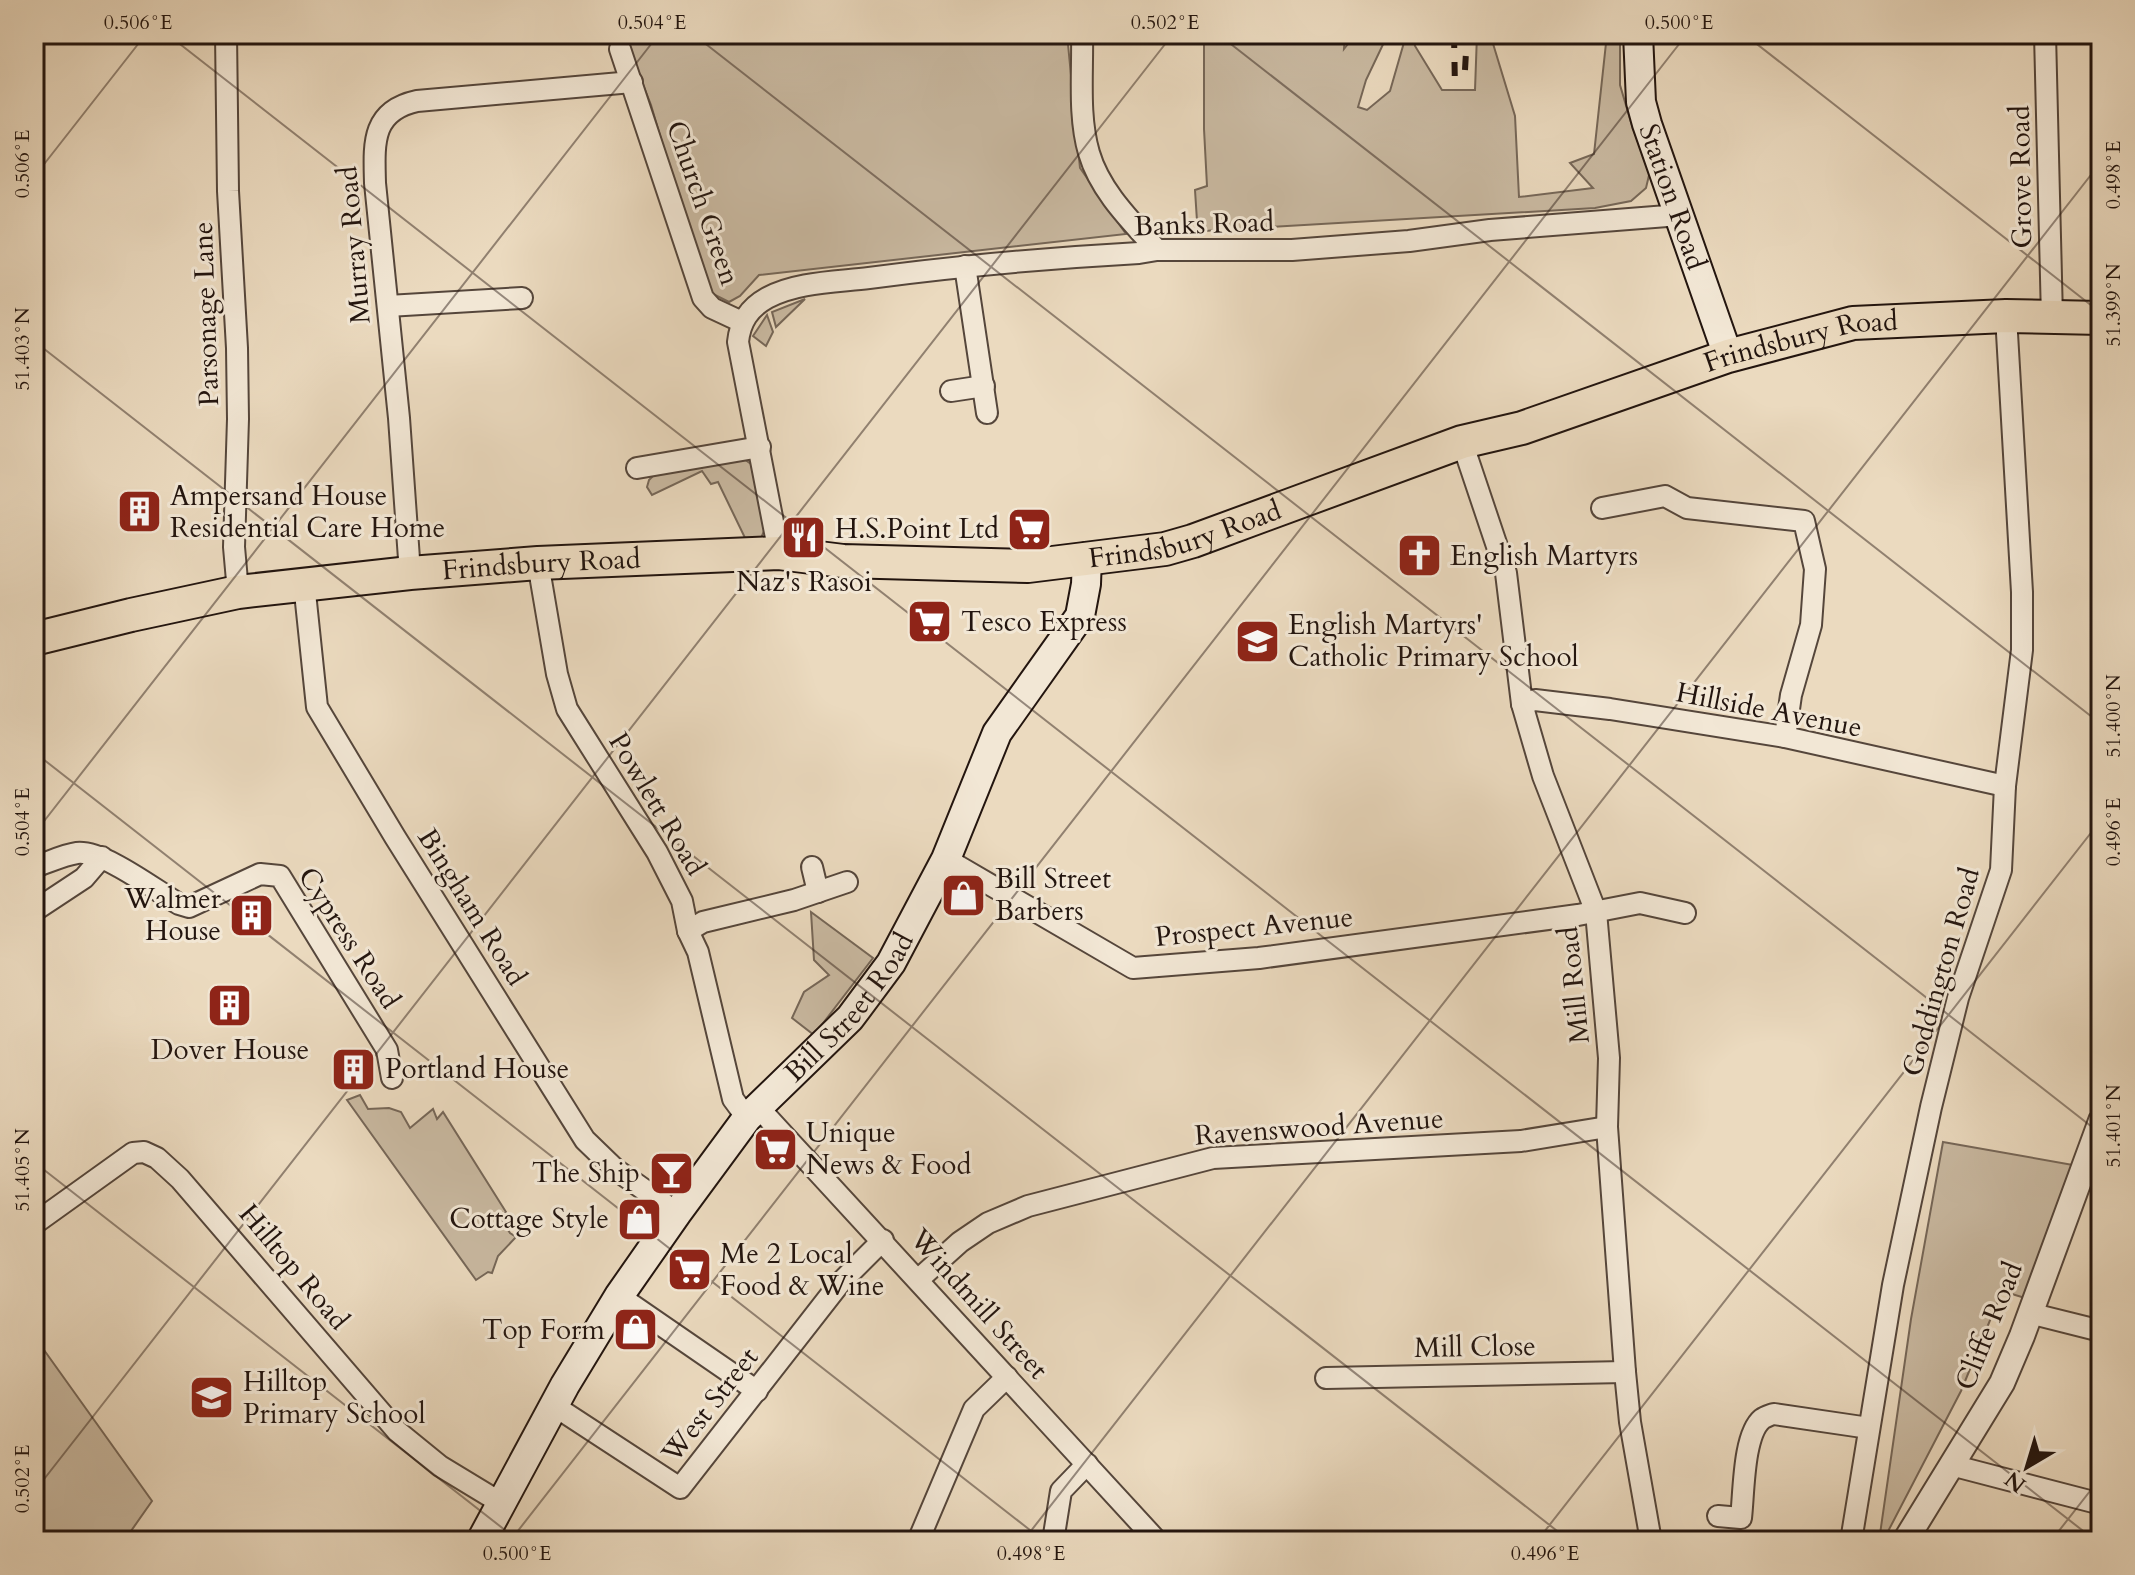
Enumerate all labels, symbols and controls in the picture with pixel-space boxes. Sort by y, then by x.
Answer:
text: 0.506°E [104,9,172,36]
text: 0.504°E [618,9,686,36]
text: 0.502°E [1131,9,1199,36]
text: 0.500°E [1645,9,1713,36]
street label: Grove Road [2001,105,2041,249]
street label: Church Green [657,116,749,290]
street label: Station Road [1629,119,1715,275]
text: 0.506°E [9,130,36,198]
text: 0.498°E [2100,141,2127,209]
street label: Murray Road [328,164,380,325]
street label: Banks Road [1133,203,1275,245]
street label: Parsonage Lane [184,221,228,407]
text: 51.399°N [2100,263,2127,347]
street label: Frindsbury Road [1698,302,1899,382]
text: 51.403°N [9,307,36,391]
place label: Ampersand House Residential Care Home [170,477,445,547]
building icon: Ampersand House Residential Care Home [115,488,163,536]
street label: Frindsbury Road [1086,491,1287,577]
supermarket icon: H.S.Point Ltd [1006,505,1054,553]
place label: H.S.Point Ltd [835,510,999,548]
restaurant icon: Naz's Rasoi [780,514,828,562]
church icon: English Martyrs [1395,532,1443,580]
place label: English Martyrs [1450,537,1638,575]
street label: Frindsbury Road [441,540,641,589]
place label: Naz's Rasoi [736,563,872,601]
supermarket icon: Tesco Express [906,598,954,646]
place label: Tesco Express [961,603,1127,641]
place label: English Martyrs' Catholic Primary School [1288,606,1579,676]
school or university icon: English Martyrs' Catholic Primary School [1233,617,1281,665]
street label: Hillside Avenue [1673,673,1865,747]
text: 51.400°N [2100,674,2127,758]
street label: Powlett Road [599,725,715,883]
text: 0.504°E [9,788,36,856]
text: 0.496°E [2100,798,2127,866]
street label: Bingham Road [409,821,536,993]
street label: Cypress Road [289,860,409,1016]
place label: Bill Street Barbers [995,860,1111,930]
street label: Goddington Road [1893,863,1989,1081]
shop icon: Bill Street Barbers [940,871,988,919]
place label: Walmer House [123,880,222,950]
building icon: Walmer House [228,891,276,939]
street label: Prospect Avenue [1153,898,1355,956]
street label: Mill Road [1549,924,1599,1045]
street label: Bill Street Road [776,926,923,1091]
building icon: Dover House [206,981,254,1029]
place label: Dover House [151,1031,309,1069]
building icon: Portland House [330,1045,378,1093]
place label: Portland House [385,1050,569,1088]
text: 51.401°N [2100,1084,2127,1168]
street label: Ravenswood Avenue [1193,1099,1445,1155]
place label: Unique News & Food [806,1114,971,1184]
supermarket icon: Unique News & Food [751,1125,799,1173]
text: 51.405°N [9,1128,36,1212]
bar icon: The Ship [647,1149,695,1197]
place label: The Ship [532,1154,640,1192]
shop icon: Cottage Style [616,1195,664,1243]
street label: Hilltop Road [230,1196,358,1338]
place label: Cottage Style [449,1200,609,1238]
street label: Windmill Street [901,1220,1057,1388]
place label: Me 2 Local Food & Wine [720,1235,884,1305]
supermarket icon: Me 2 Local Food & Wine [665,1246,713,1294]
street label: Cliffe Road [1946,1256,2032,1396]
shop icon: Top Form [612,1306,660,1354]
place label: Top Form [482,1311,605,1349]
street label: Mill Close [1414,1327,1536,1367]
street label: West Street [652,1339,767,1471]
place label: Hilltop Primary School [243,1363,426,1433]
school or university icon: Hilltop Primary School [188,1374,236,1422]
north arrow [1987,1427,2067,1507]
text: 0.502°E [9,1445,36,1513]
text: N [1999,1464,2032,1500]
text: 0.500°E [483,1540,551,1567]
text: 0.498°E [997,1540,1065,1567]
text: 0.496°E [1511,1540,1579,1567]

